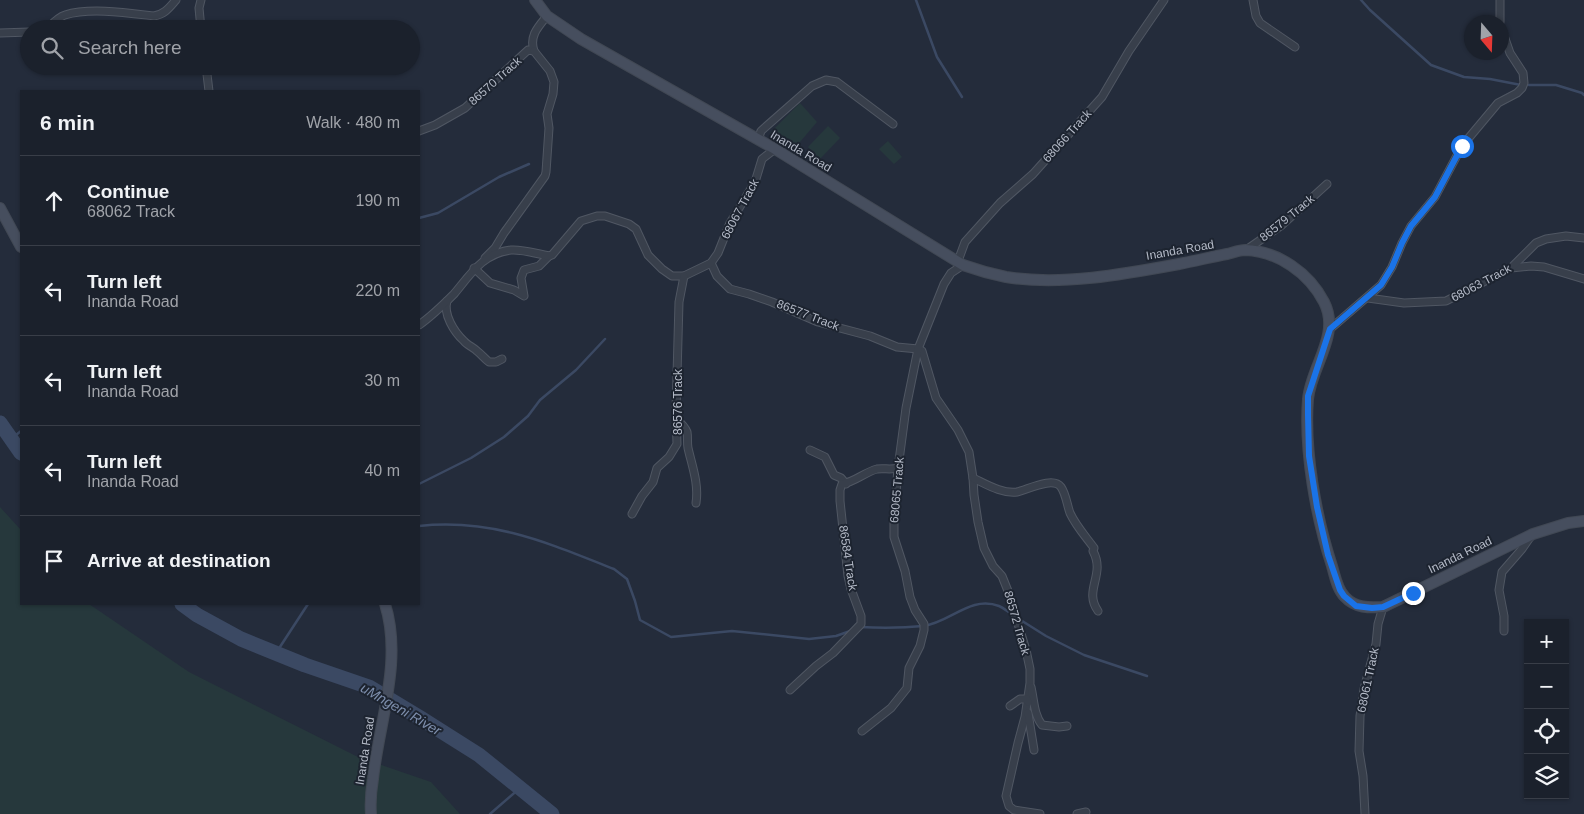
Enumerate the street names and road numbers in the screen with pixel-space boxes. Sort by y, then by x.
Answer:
street label: 86570 Track [466,53,525,108]
street label: 68066 Track [1040,106,1095,165]
street label: Inanda Road [768,127,834,175]
street label: 68067 Track [718,176,762,241]
street label: 86579 Track [1257,191,1318,244]
street label: Inanda Road [1145,237,1215,263]
street label: 68063 Track [1449,261,1514,305]
street label: 86577 Track [775,297,842,334]
street label: 86576 Track [671,368,685,435]
street label: 68065 Track [887,456,907,524]
street label: 86584 Track [836,524,860,593]
street label: Inanda Road [1426,534,1494,576]
street label: 86572 Track [1001,589,1033,658]
street label: 68061 Track [1354,645,1382,714]
street label: Inanda Road [353,716,377,786]

